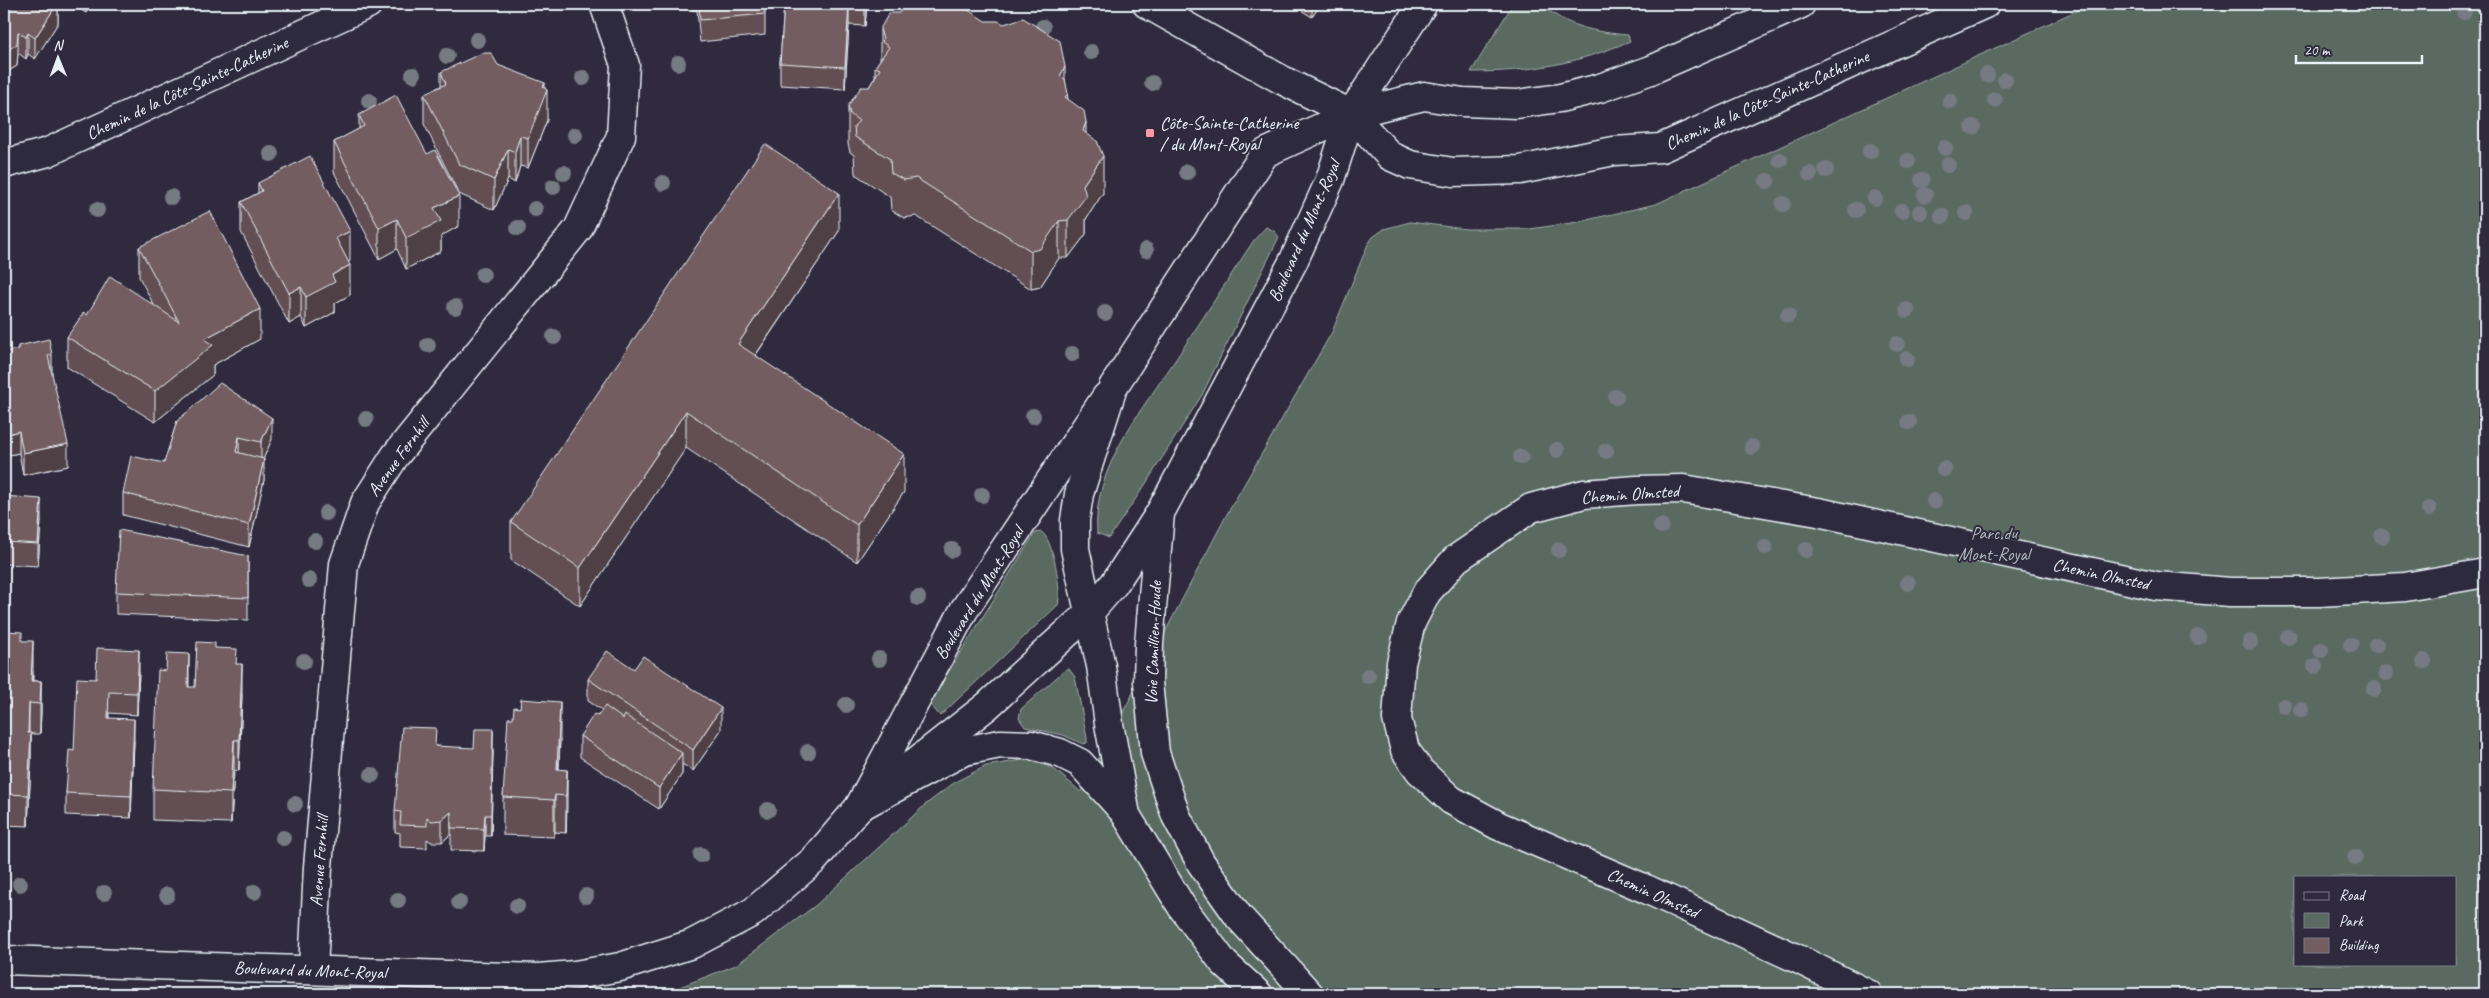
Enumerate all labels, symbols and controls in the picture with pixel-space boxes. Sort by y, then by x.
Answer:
street label: Chemin de la Côte-Sainte-Catherine [83,31,293,145]
north arrow [32,32,82,82]
scale bar [2296,32,2423,64]
text: N [53,37,65,54]
text: 20 m [2304,41,2331,60]
street label: Chemin de la Côte-Sainte-Catherine [1662,45,1873,155]
place label: Côte-Sainte-Catherine / du Mont-Royal [1160,112,1299,155]
marker: Côte-Sainte-Catherine / du Mont-Royal [1144,127,1156,139]
street label: Boulevard du Mont-Royal [1263,154,1346,305]
street label: Avenue Fernhill [362,411,436,501]
street label: Chemin Olmsted [1580,479,1683,508]
street label: Boulevard du Mont-Royal [929,520,1030,663]
park label: Parc du Mont-Royal [1958,522,2033,565]
street label: Chemin Olmsted [2051,553,2154,596]
street label: Voie Camillien-Houde [1140,580,1166,705]
street label: Avenue Fernhill [305,812,333,907]
street label: Chemin Olmsted [1604,863,1705,924]
legend [2294,876,2456,966]
text: Road [2339,886,2366,905]
text: Park [2339,912,2364,931]
text: Building [2339,936,2379,955]
street label: Boulevard du Mont-Royal [233,956,389,984]

